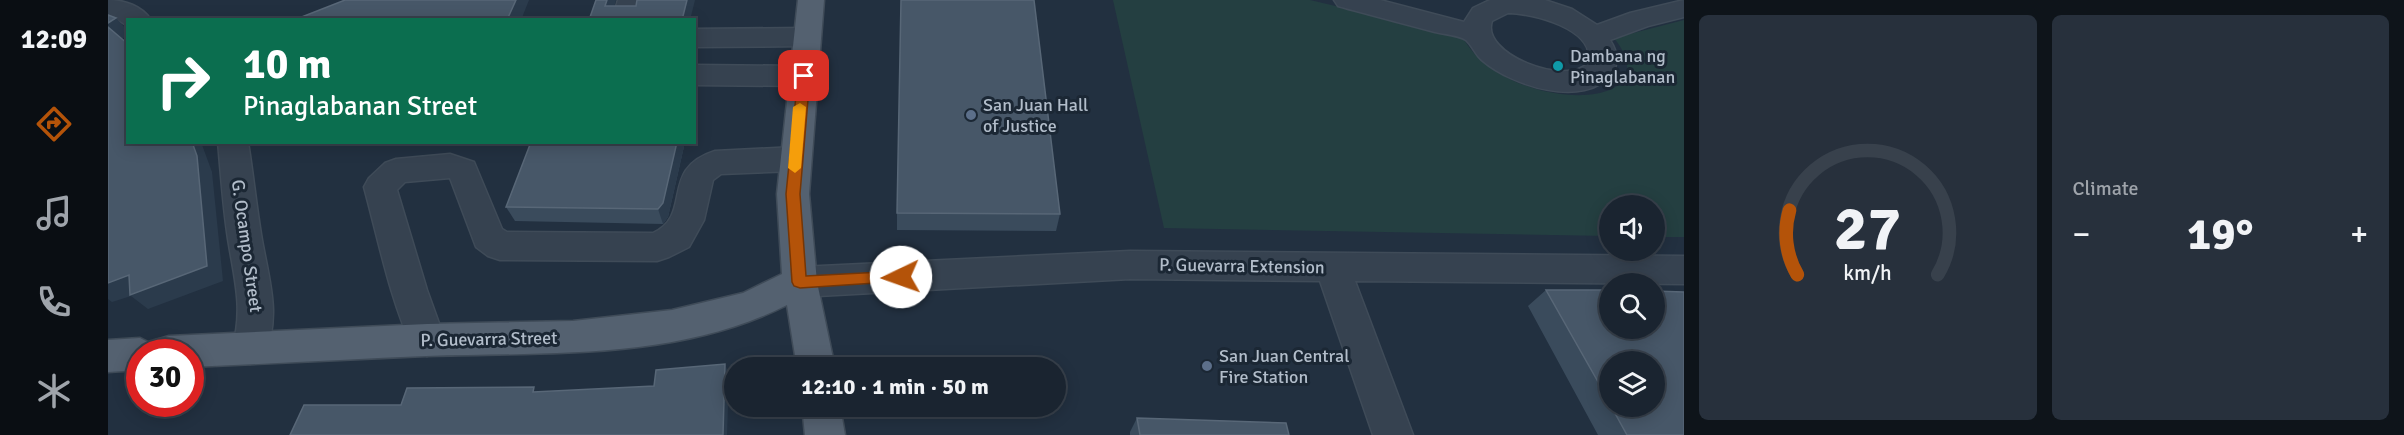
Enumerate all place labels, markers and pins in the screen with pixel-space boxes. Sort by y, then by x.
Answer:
place label: Dambana ng Pinaglabanan [1570,45,1675,88]
pin [778,50,829,101]
marker: Dambana ng Pinaglabanan [1551,59,1565,73]
place label: San Juan Hall of Justice [983,94,1088,137]
marker: San Juan Hall of Justice [964,108,978,122]
place label: San Juan Central Fire Station [1219,345,1350,388]
marker: San Juan Central Fire Station [1200,359,1214,373]

